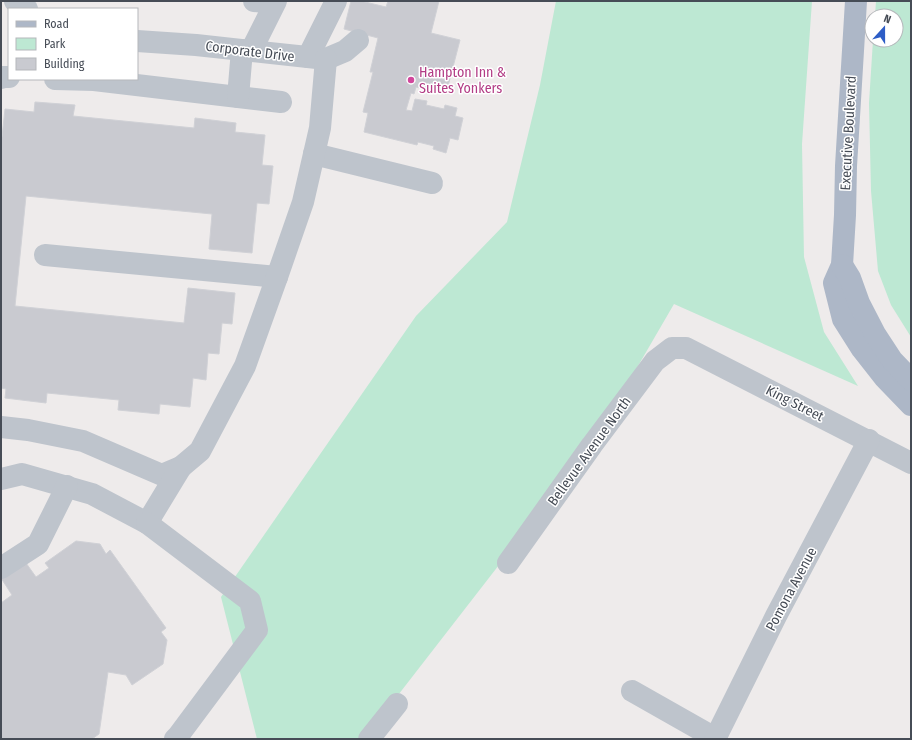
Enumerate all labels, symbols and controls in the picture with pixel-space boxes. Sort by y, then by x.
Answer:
legend [8,8,138,80]
north arrow [864,8,904,48]
text: N [882,12,893,26]
text: Road [44,17,69,31]
text: Park [44,37,66,51]
street label: Corporate Drive [205,38,295,65]
text: Building [44,57,85,71]
place label: Hampton Inn & Suites Yonkers [419,64,506,97]
marker: Hampton Inn & Suites Yonkers [406,75,416,85]
street label: Executive Boulevard [837,75,860,191]
street label: King Street [763,382,827,425]
street label: Bellevue Avenue North [544,393,635,509]
street label: Pomona Avenue [762,545,821,634]

